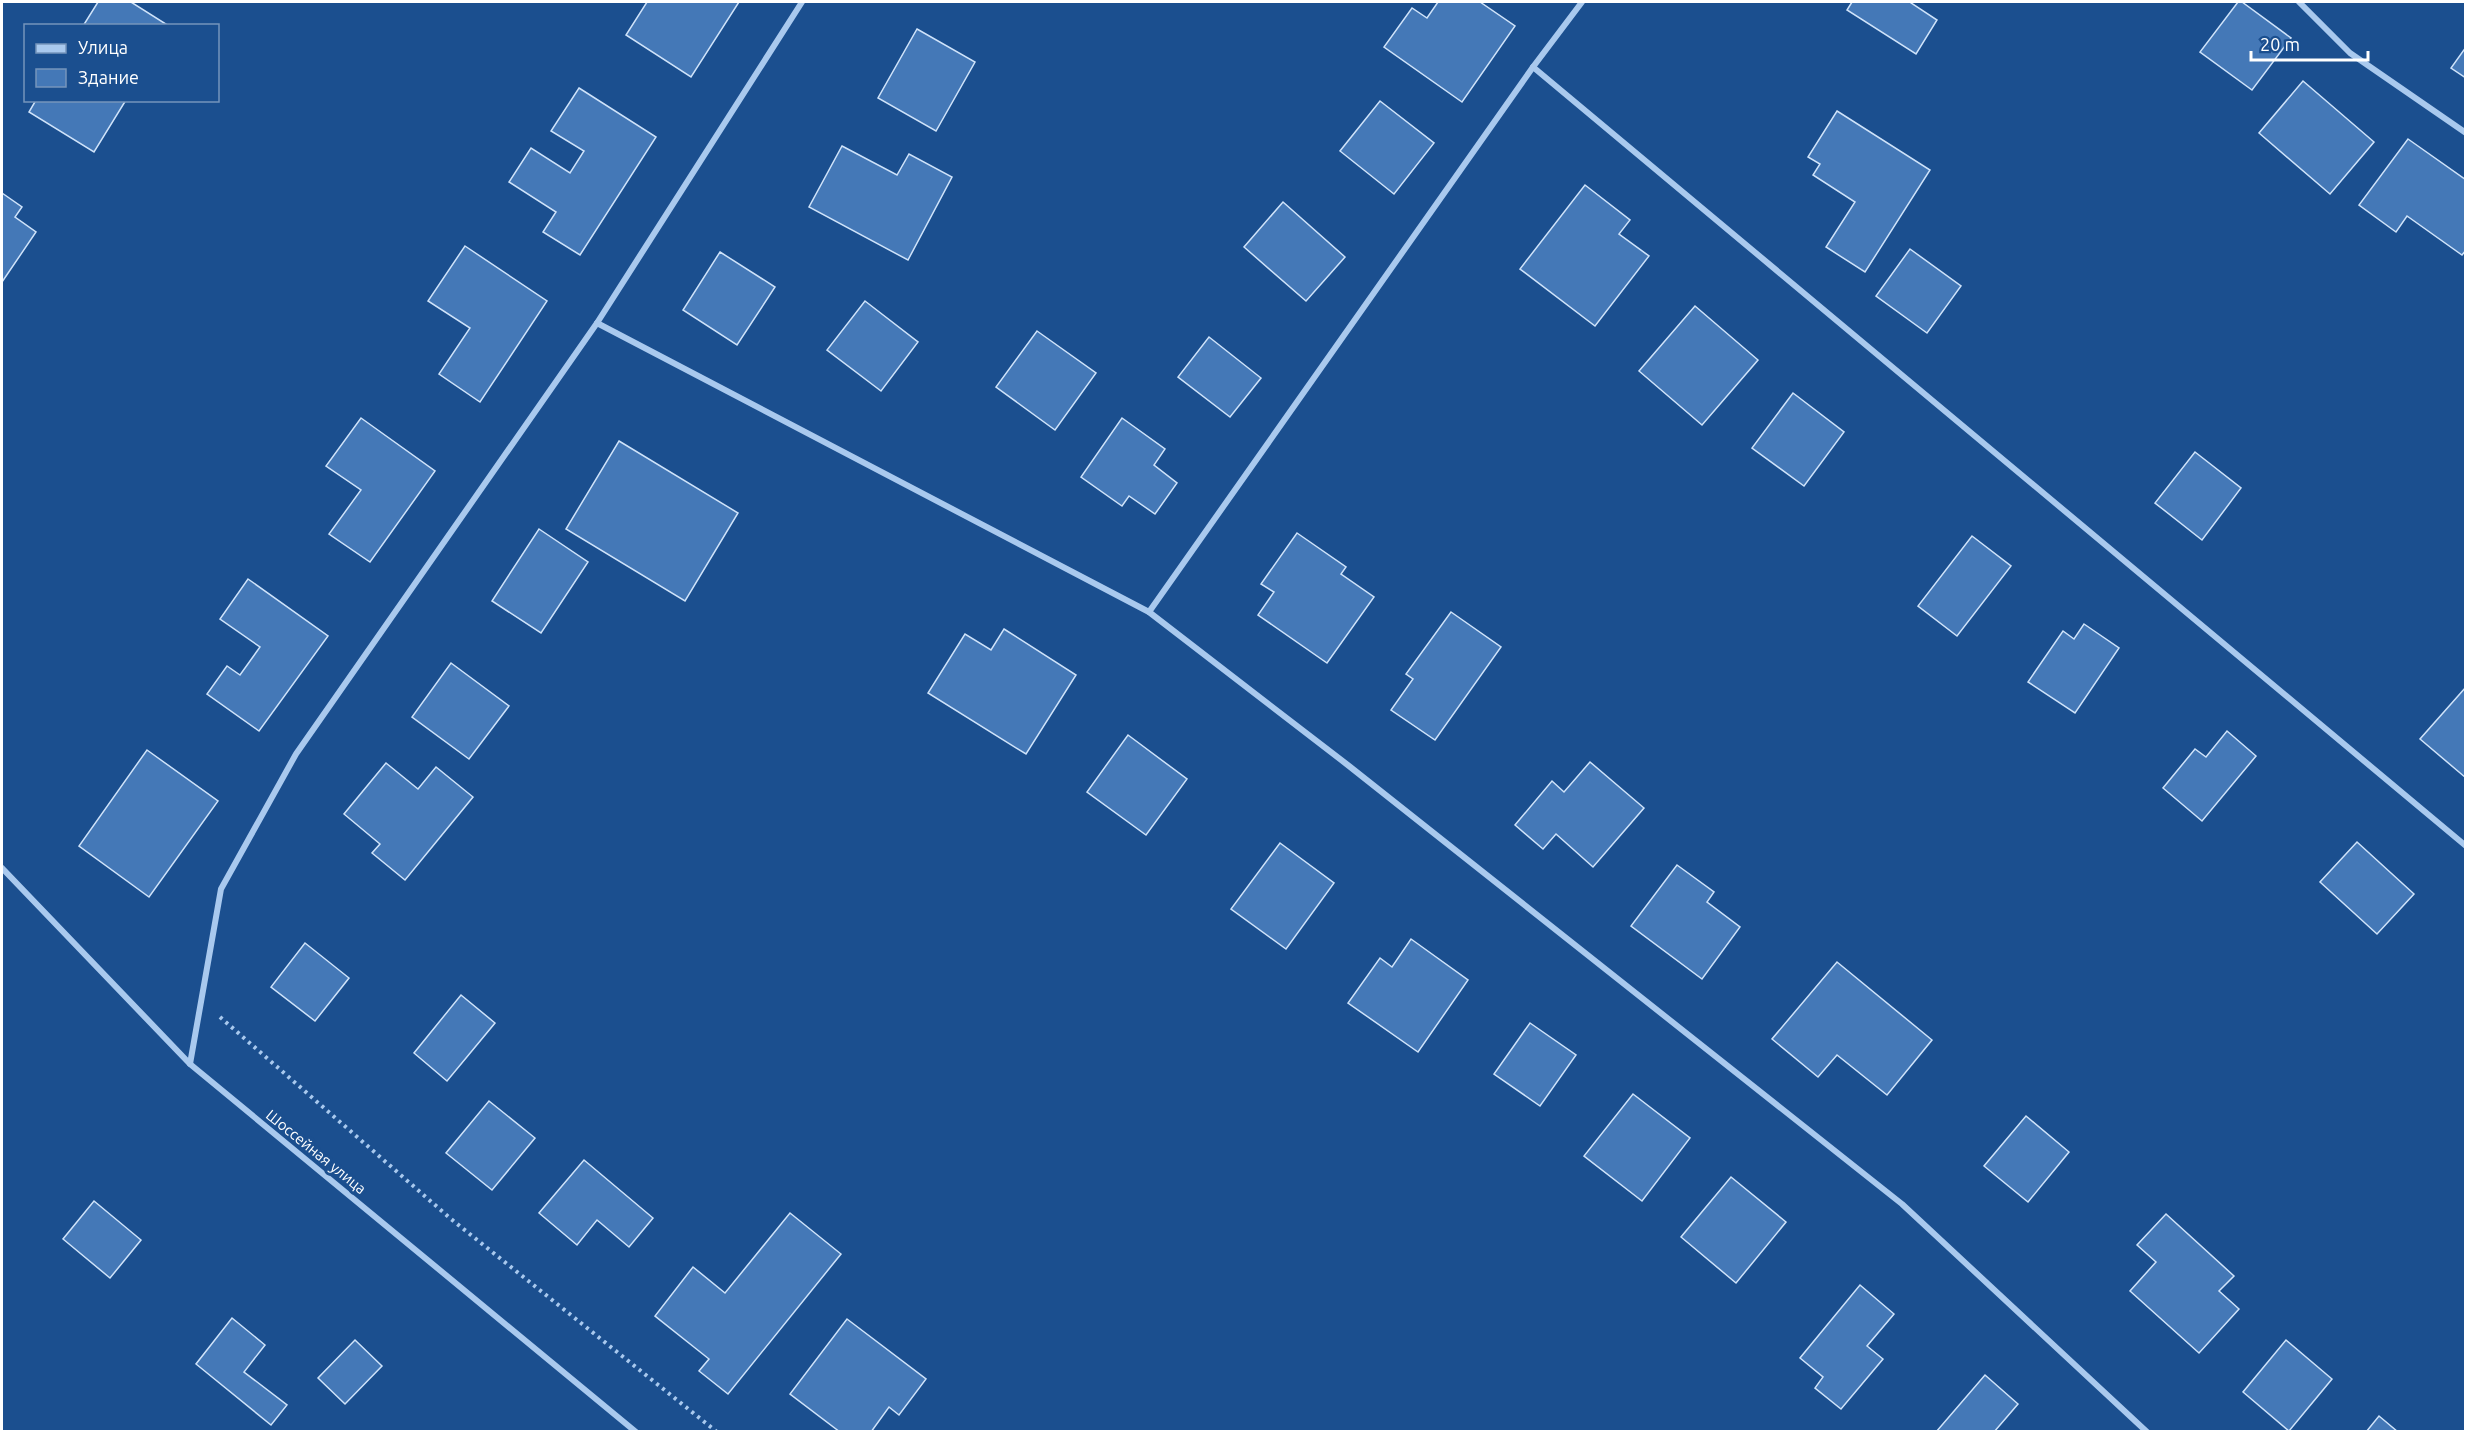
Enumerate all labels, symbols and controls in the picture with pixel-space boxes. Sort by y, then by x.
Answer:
legend [24,24,219,102]
scale bar [2251,24,2368,62]
text: 20 m [2260,34,2300,54]
text: Улица [78,37,128,57]
text: Здание [78,67,139,87]
street label: Шоссейная улица [263,1106,370,1197]

